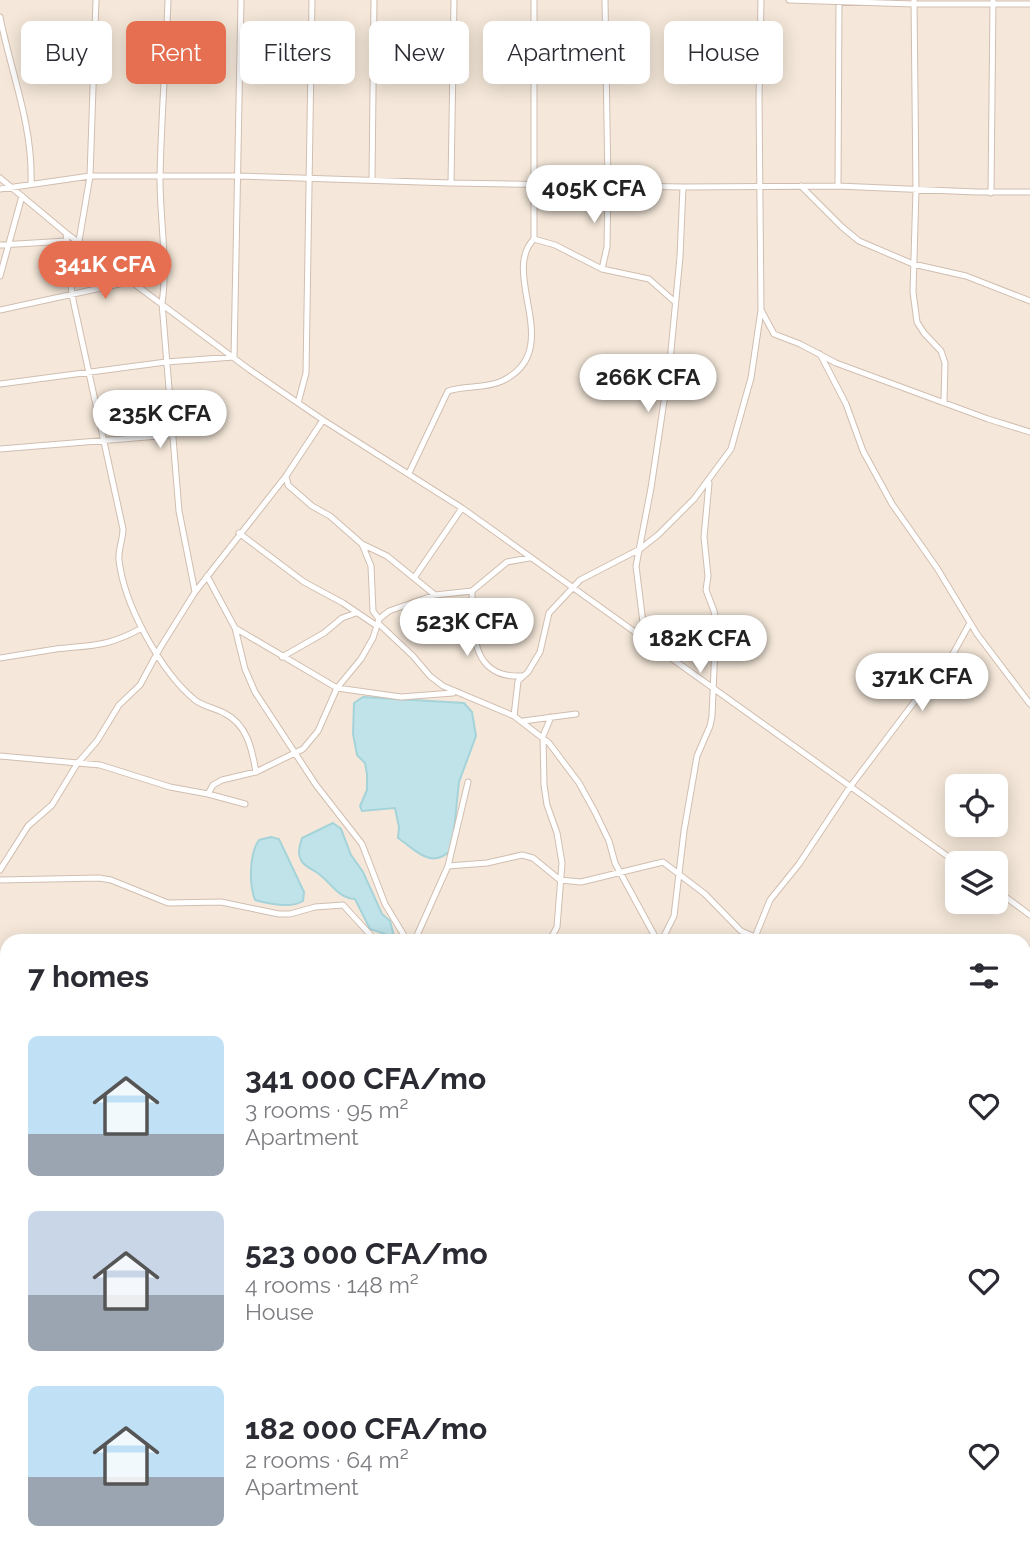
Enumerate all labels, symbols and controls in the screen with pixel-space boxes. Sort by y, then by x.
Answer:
chip: Buy [21,21,112,84]
chip: Rent [126,21,226,84]
chip: Filters [240,21,355,84]
chip: New [369,21,469,84]
chip: Apartment [483,21,650,84]
chip: House [664,21,783,84]
pin: 405K CFA [522,166,666,225]
text: 405K CFA [542,174,646,201]
pin: 341K CFA [33,242,177,301]
text: 341K CFA [54,250,156,277]
pin: 266K CFA [576,354,720,414]
text: 266K CFA [596,363,700,390]
pin: 235K CFA [88,391,232,450]
text: 235K CFA [109,399,211,426]
pin: 523K CFA [395,598,539,658]
text: 523K CFA [416,607,518,634]
pin: 182K CFA [628,616,772,675]
text: 182K CFA [649,624,751,651]
pin: 371K CFA [850,654,994,713]
text: 371K CFA [872,662,973,689]
map controls [945,774,1008,914]
button: locate [945,774,1008,837]
button: layers [945,851,1008,914]
icon: filters [965,957,1003,995]
text: 7 homes [28,959,149,994]
text: 341 000 CFA/mo [245,1061,486,1096]
icon: home [84,1064,168,1148]
icon: heart [965,1087,1003,1125]
text: 3 rooms · 95 m² [245,1096,408,1123]
text: Apartment [245,1123,359,1150]
text: 523 000 CFA/mo [245,1236,488,1271]
icon: home [84,1239,168,1323]
icon: heart [965,1262,1003,1300]
text: 4 rooms · 148 m² [245,1271,419,1298]
text: House [245,1298,314,1325]
text: 182 000 CFA/mo [245,1411,487,1446]
icon: home [84,1414,168,1498]
icon: heart [965,1437,1003,1475]
text: 2 rooms · 64 m² [245,1446,409,1473]
text: Apartment [245,1473,359,1500]

